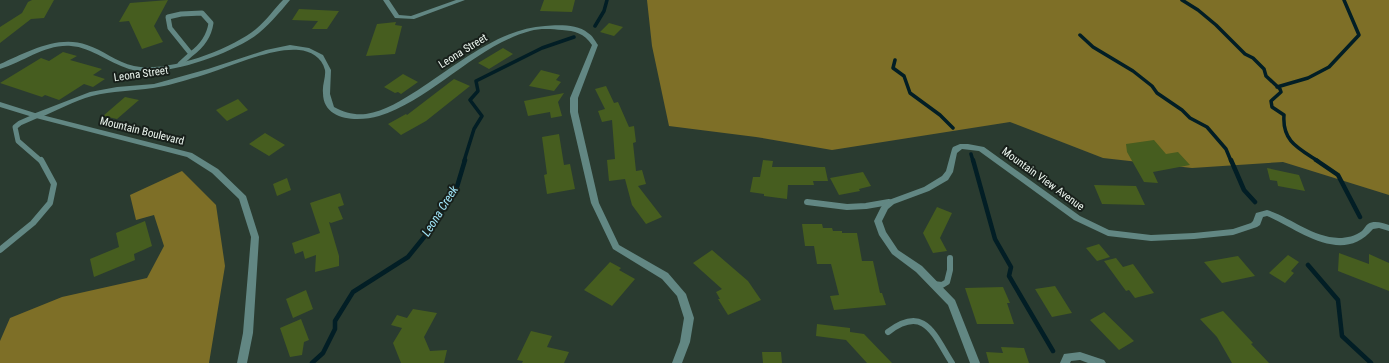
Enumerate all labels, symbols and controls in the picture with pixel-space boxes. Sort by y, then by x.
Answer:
street label: Leona Street [436,31,490,71]
street label: Leona Street [113,64,169,84]
street label: Mountain Boulevard [98,114,186,148]
street label: Mountain View Avenue [999,145,1087,213]
water label: Leona Creek [419,182,461,239]

